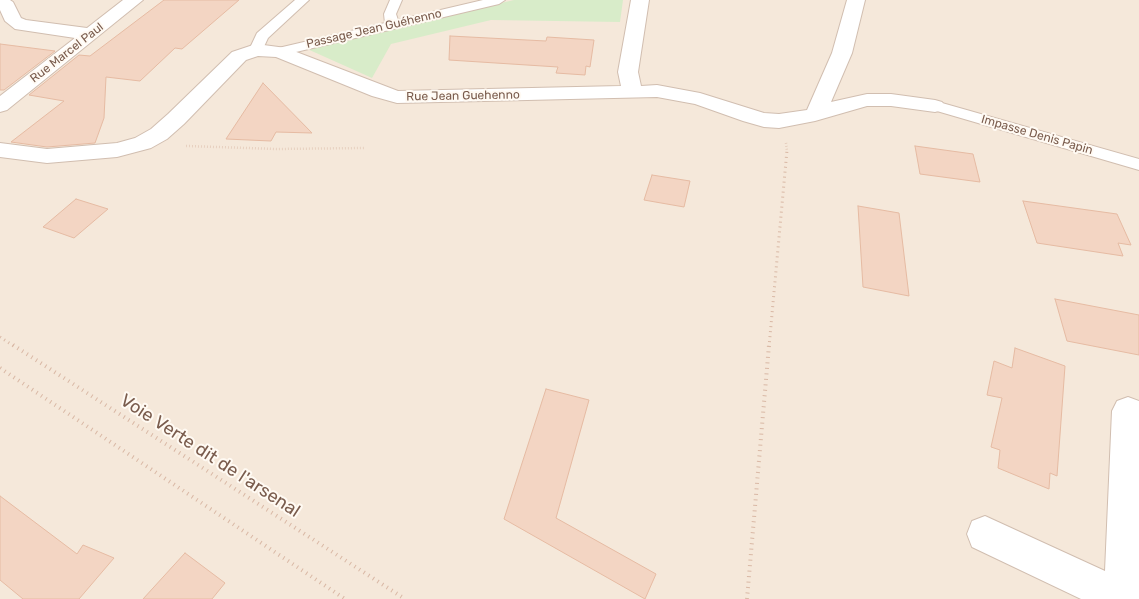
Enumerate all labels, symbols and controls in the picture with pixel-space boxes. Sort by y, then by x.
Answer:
street label: Passage Jean Guéhenno [305,6,443,52]
street label: Rue Marcel Paul [28,20,106,86]
street label: Rue Jean Guehenno [406,88,520,104]
street label: Impasse Denis Papin [980,112,1094,158]
street label: Voie Verte dit de l'arsenal [116,390,304,522]

